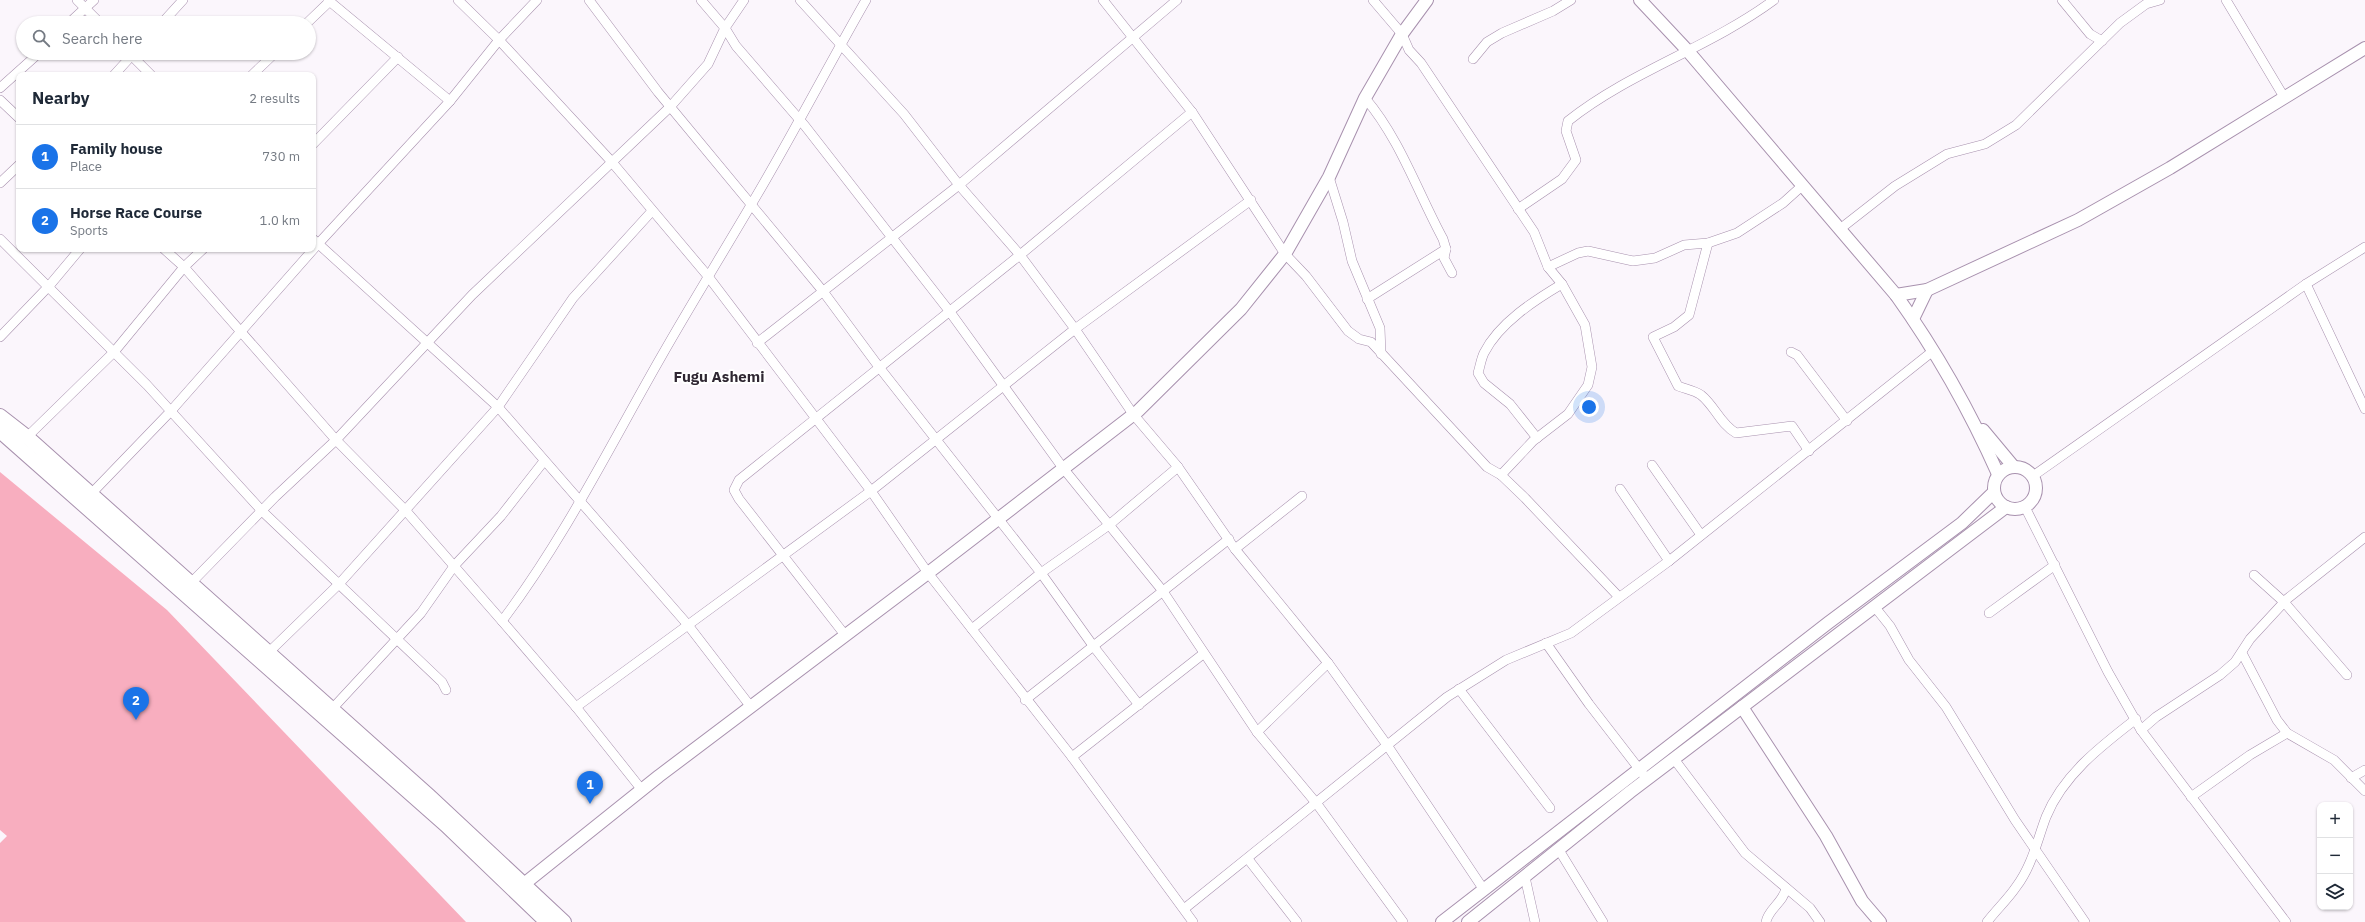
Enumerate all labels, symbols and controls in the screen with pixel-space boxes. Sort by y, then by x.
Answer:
search box [16,16,316,60]
icon: search [30,27,52,49]
text: Search here [62,29,142,48]
text: Nearby [32,87,90,109]
text: 2 results [249,90,300,107]
text: Family house [70,139,163,158]
text: 1 [41,148,49,165]
text: 730 m [262,148,300,165]
text: Place [70,158,102,175]
text: Horse Race Course [70,203,202,222]
text: 2 [41,212,49,229]
text: 1.0 km [260,212,300,229]
text: Sports [70,222,108,239]
district label: Fugu Ashemi [674,367,764,386]
your location [1579,397,1599,417]
pin: 2 [123,687,149,720]
pin: 1 [577,771,603,804]
map controls [2317,802,2353,910]
button: + [2317,802,2353,838]
button: − [2317,838,2353,874]
button: layers [2317,874,2353,910]

